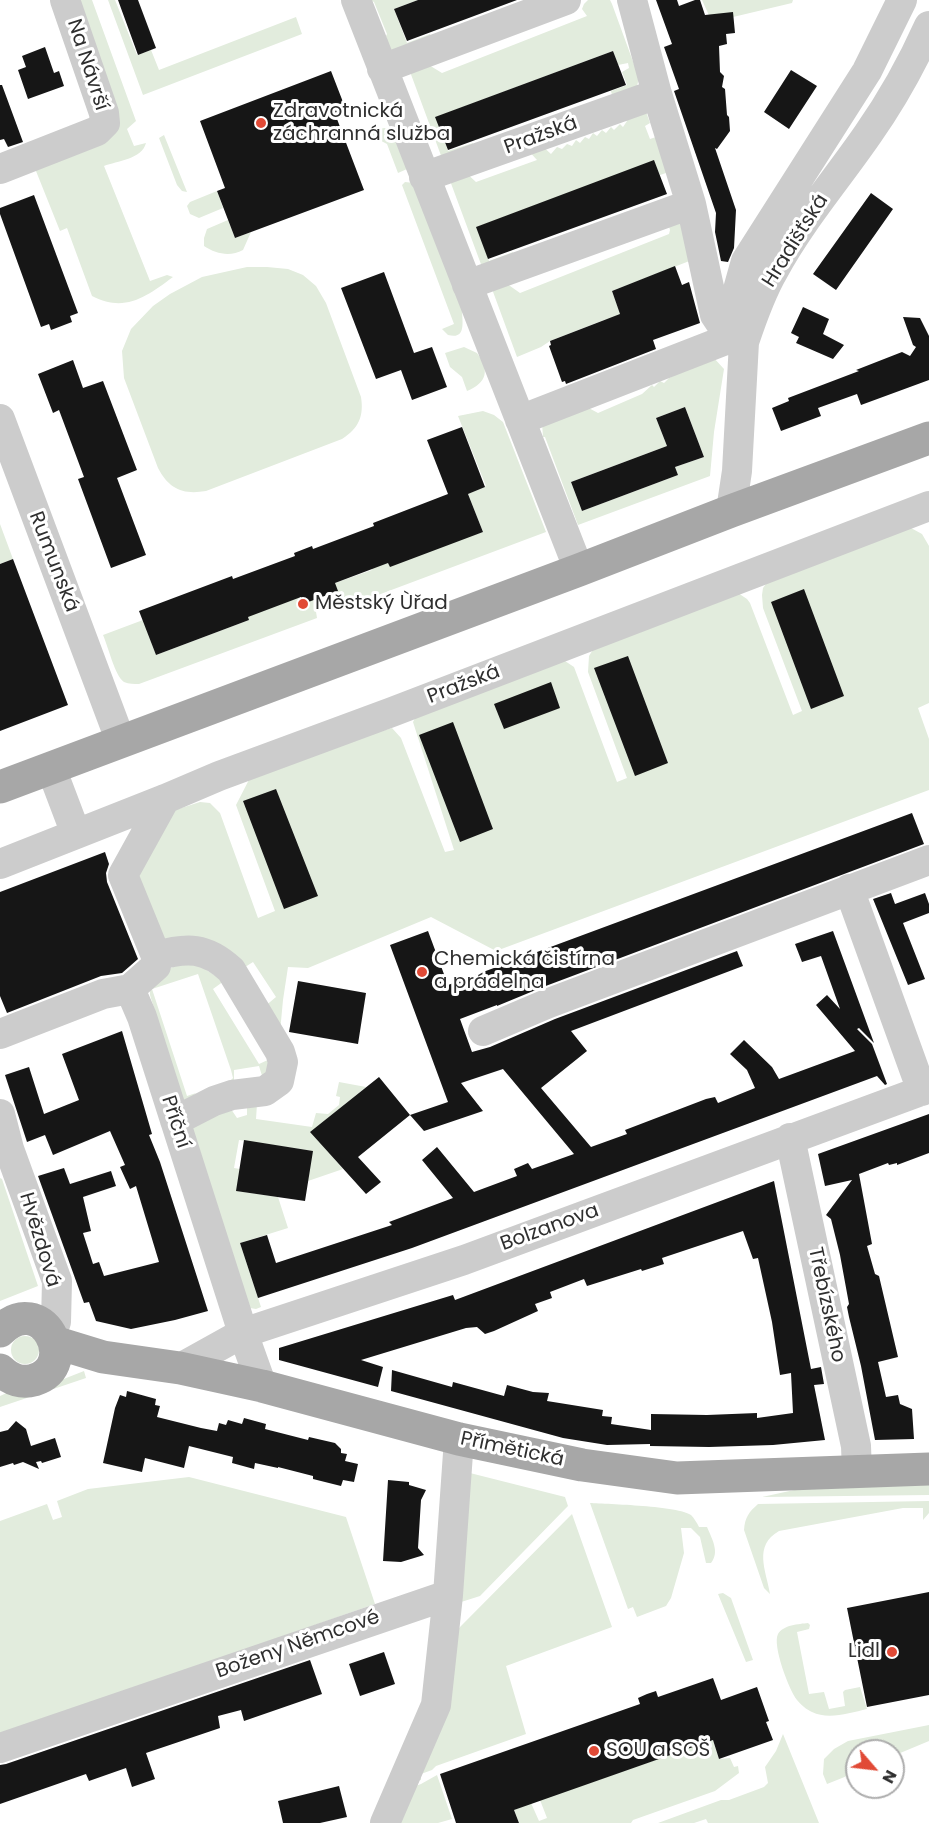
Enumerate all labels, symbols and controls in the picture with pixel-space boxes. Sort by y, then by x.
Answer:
street label: Na Návrší [61,16,113,114]
place label: Zdravotnická záchranná služba [273,100,450,147]
street label: Pražská [501,112,581,160]
marker: Zdravotnická záchranná služba [254,116,268,130]
street label: Hradišťská [758,190,834,292]
street label: Rumunská [23,508,83,616]
place label: Městský Ùřad [315,592,448,616]
marker: Městský Ùřad [296,597,310,611]
street label: Pražská [424,660,504,710]
place label: Chemická čistírna a prádelna [434,948,615,995]
marker: Chemická čistírna a prádelna [415,965,429,979]
street label: Příční [155,1093,195,1151]
street label: Hvězdová [13,1190,65,1290]
street label: Bolzanova [498,1199,602,1257]
street label: Třebízského [802,1245,850,1365]
street label: Přímětická [458,1427,566,1473]
street label: Boženy Němcové [213,1606,383,1684]
place label: Lidl [848,1640,880,1664]
marker: Lidl [885,1645,899,1659]
place label: SOU a SOŠ [606,1739,710,1763]
north arrow [845,1739,905,1799]
marker: SOU a SOŠ [587,1744,601,1758]
text: N [877,1766,903,1787]

